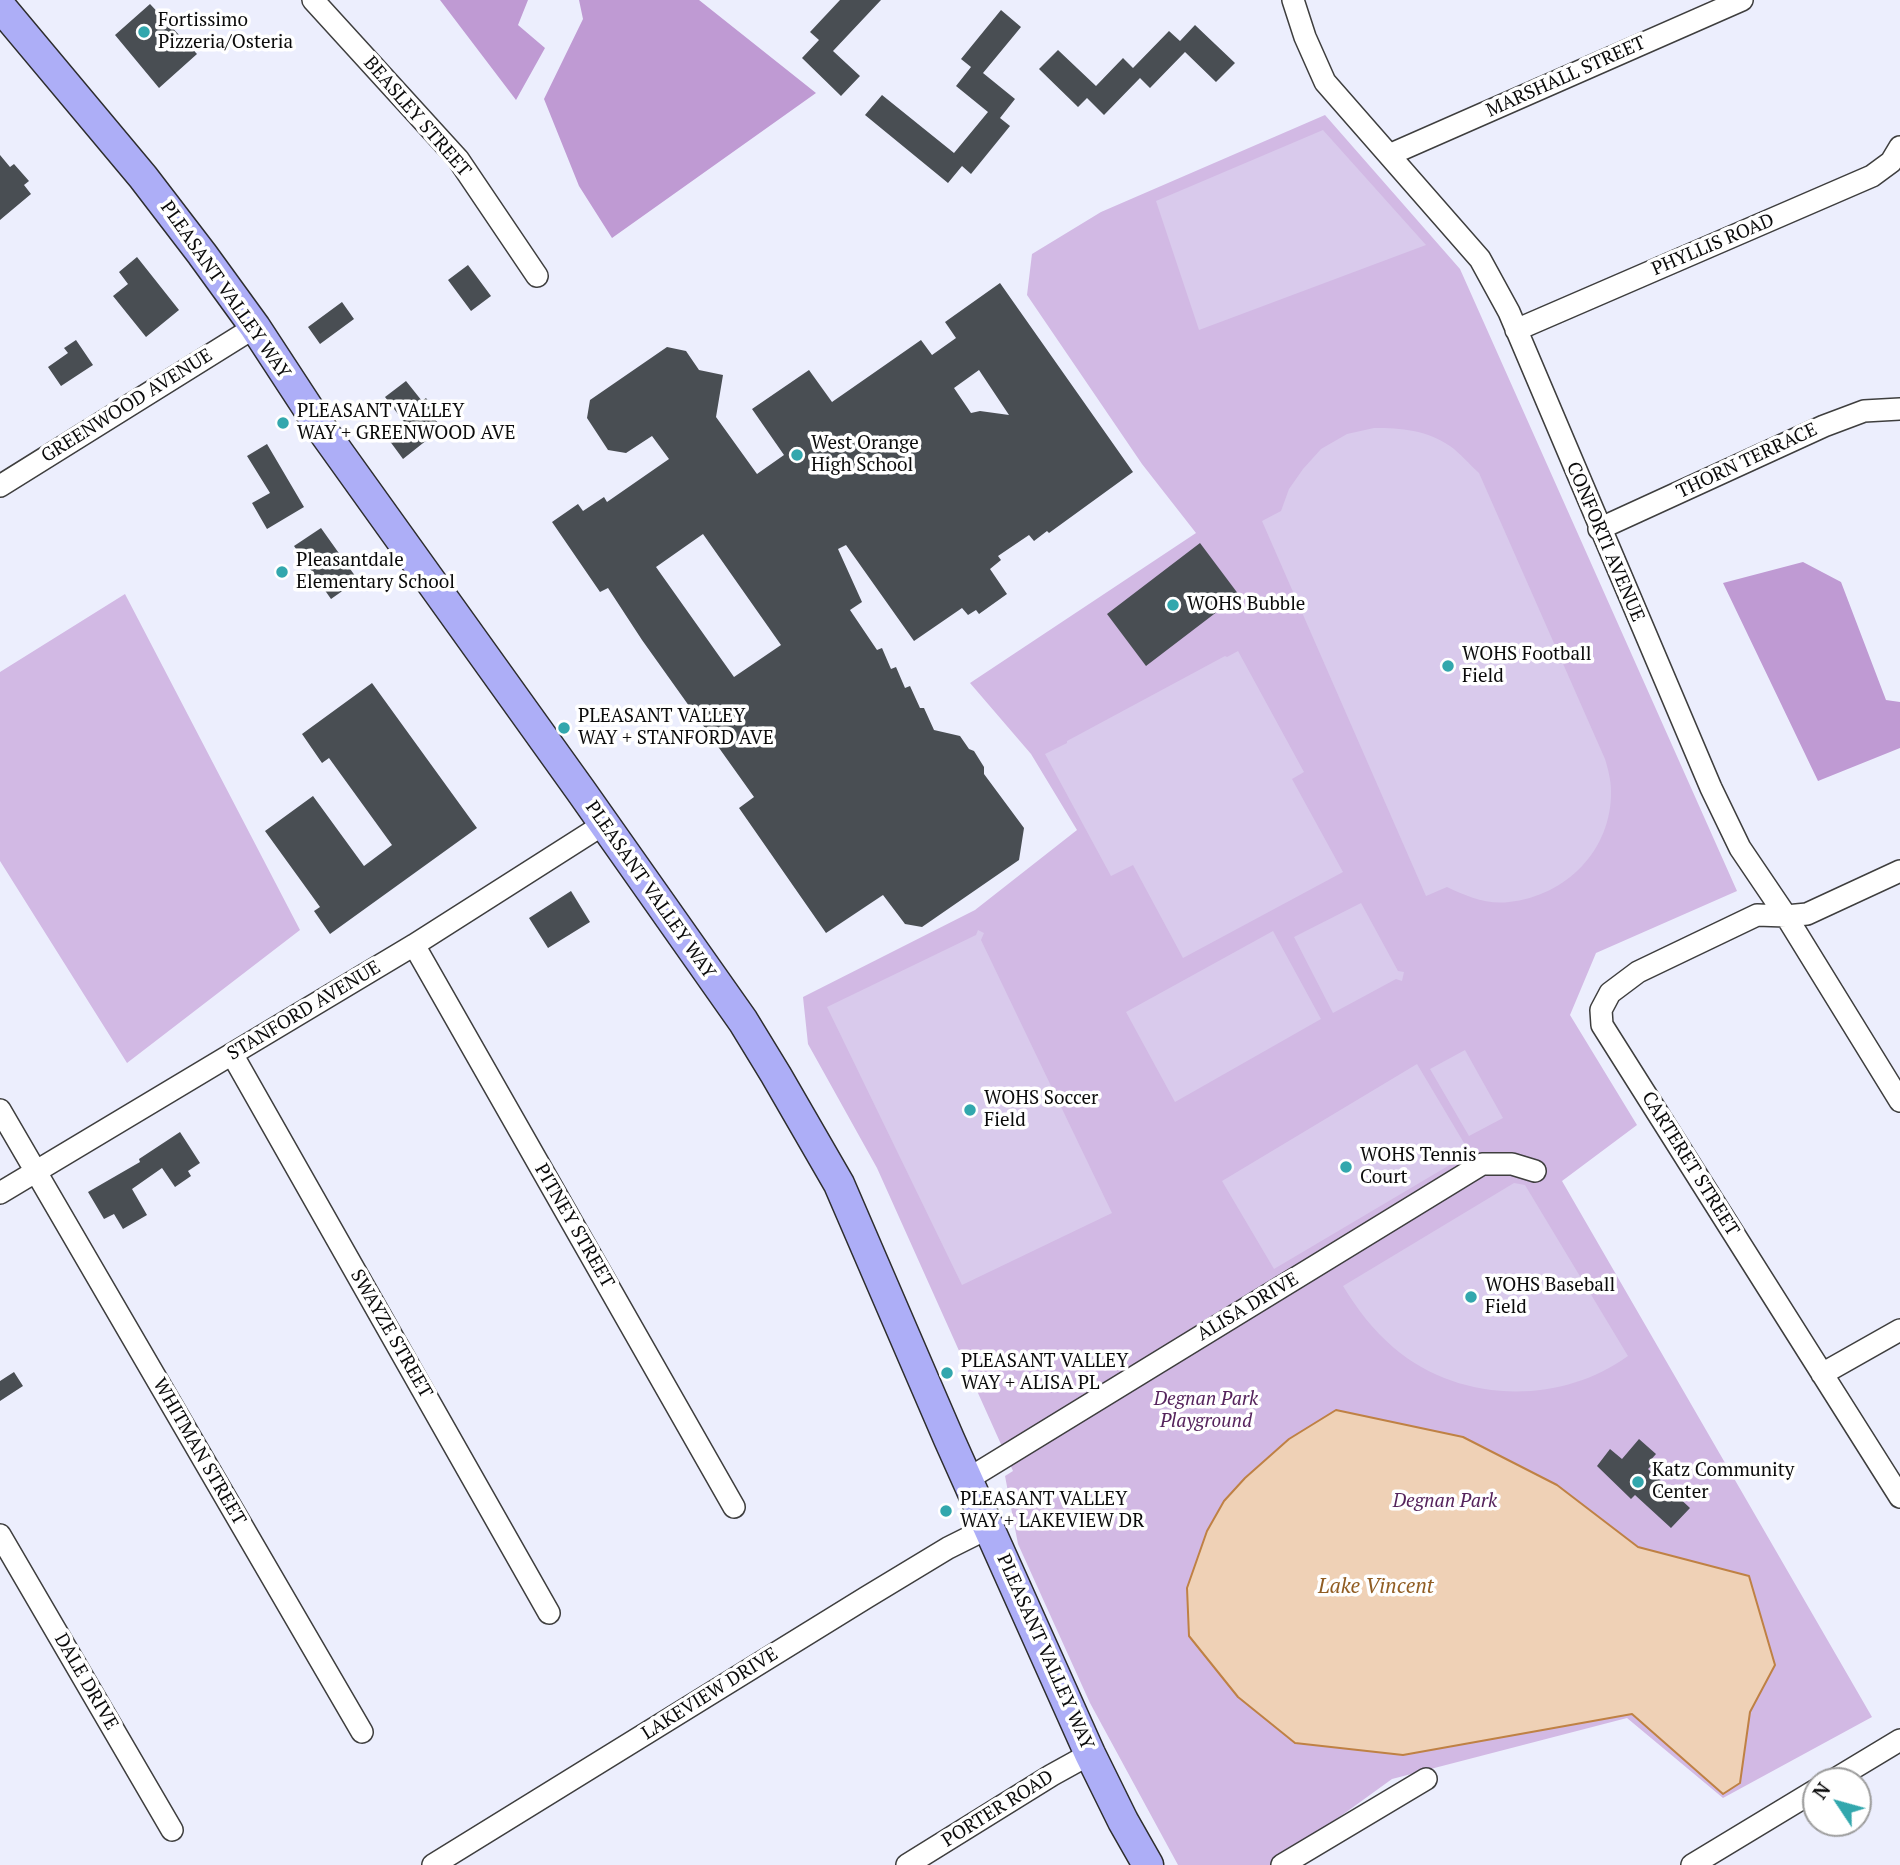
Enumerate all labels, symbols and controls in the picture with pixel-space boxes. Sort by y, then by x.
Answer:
place label: Fortissimo Pizzeria/Osteria [158,10,293,54]
marker: Fortissimo Pizzeria/Osteria [136,24,152,40]
street label: MARSHALL STREET [1483,32,1649,122]
street label: BEASLEY STREET [358,52,476,182]
street label: PLEASANT VALLEY WAY [155,197,295,383]
street label: PHYLLIS ROAD [1648,209,1778,281]
street label: GREENWOOD AVENUE [37,344,217,468]
place label: PLEASANT VALLEY WAY + GREENWOOD AVE [297,401,515,445]
marker: PLEASANT VALLEY WAY + GREENWOOD AVE [275,415,291,431]
street label: THORN TERRACE [1673,418,1821,504]
place label: West Orange High School [811,433,919,477]
marker: West Orange High School [789,447,805,463]
street label: CONFORTI AVENUE [1561,459,1649,625]
place label: Pleasantdale Elementary School [296,550,455,594]
marker: Pleasantdale Elementary School [274,564,290,580]
place label: WOHS Bubble [1187,594,1305,616]
marker: WOHS Bubble [1165,597,1181,613]
place label: WOHS Football Field [1462,644,1591,688]
marker: WOHS Football Field [1440,658,1456,674]
place label: PLEASANT VALLEY WAY + STANFORD AVE [578,706,774,750]
marker: PLEASANT VALLEY WAY + STANFORD AVE [556,720,572,736]
street label: PLEASANT VALLEY WAY [580,797,720,983]
street label: STANFORD AVENUE [223,956,385,1066]
street label: CARTERET STREET [1636,1087,1744,1241]
place label: WOHS Soccer Field [984,1088,1098,1132]
marker: WOHS Soccer Field [962,1102,978,1118]
place label: WOHS Tennis Court [1360,1145,1476,1189]
marker: WOHS Tennis Court [1338,1159,1354,1175]
street label: PITNEY STREET [529,1160,619,1292]
street label: SWAYZE STREET [345,1266,437,1402]
street label: ALISA DRIVE [1193,1268,1303,1346]
place label: WOHS Baseball Field [1485,1275,1615,1319]
marker: WOHS Baseball Field [1463,1289,1479,1305]
place label: PLEASANT VALLEY WAY + ALISA PL [961,1351,1128,1395]
marker: PLEASANT VALLEY WAY + ALISA PL [939,1365,955,1381]
street label: WHITMAN STREET [148,1374,250,1530]
park label: Degnan Park Playground [1154,1389,1258,1433]
place label: Katz Community Center [1652,1460,1794,1504]
marker: Katz Community Center [1630,1474,1646,1490]
place label: PLEASANT VALLEY WAY + LAKEVIEW DR [960,1489,1144,1533]
park label: Degnan Park [1393,1491,1497,1513]
marker: PLEASANT VALLEY WAY + LAKEVIEW DR [938,1503,954,1519]
street label: PLEASANT VALLEY WAY [992,1551,1098,1753]
water label: Lake Vincent [1318,1574,1434,1600]
street label: DALE DRIVE [49,1630,123,1734]
street label: LAKEVIEW DRIVE [638,1643,782,1745]
street label: PORTER ROAD [938,1766,1058,1852]
north arrow [1802,1767,1872,1837]
text: N [1807,1777,1836,1804]

